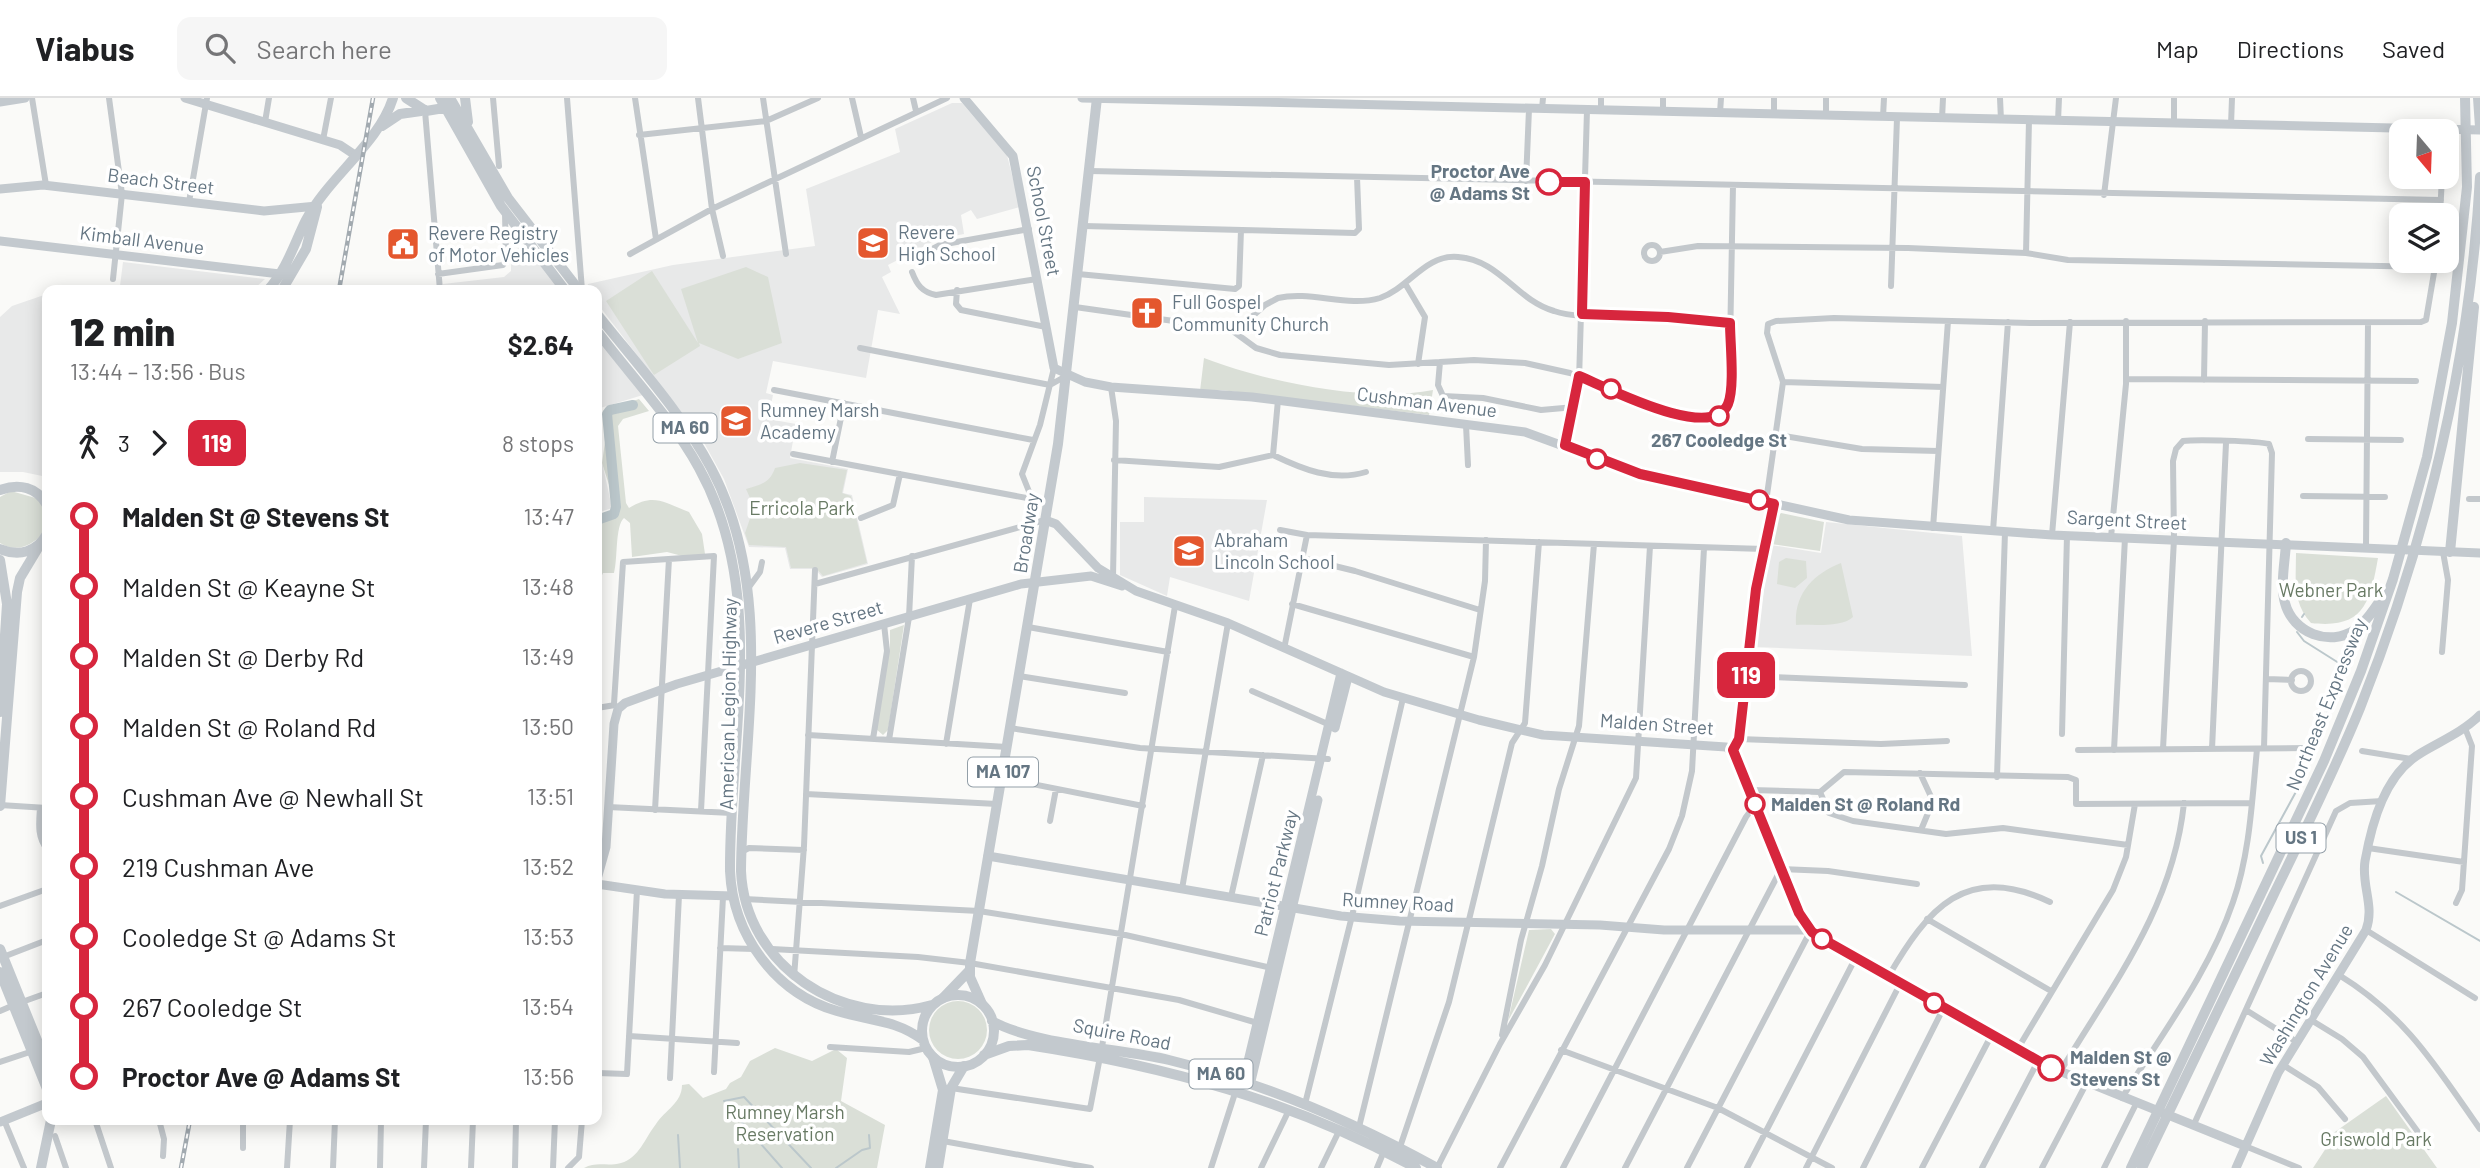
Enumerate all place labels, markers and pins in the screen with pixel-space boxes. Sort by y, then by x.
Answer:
place label: Proctor Ave @ Adams St [1430,159,1530,204]
marker: Proctor Ave @ Adams St [1536,169,1562,195]
place label: Revere High School [898,220,996,265]
place label: Revere Registry of Motor Vehicles [428,221,569,266]
school or university icon: Revere High School [854,224,892,262]
public building icon: Revere Registry of Motor Vehicles [384,225,422,263]
place label: Full Gospel Community Church [1172,290,1329,335]
church icon: Full Gospel Community Church [1128,294,1166,332]
unlabelled marker [1601,379,1621,399]
place label: Rumney Marsh Academy [760,398,880,443]
school or university icon: Rumney Marsh Academy [717,402,755,440]
marker: 267 Cooledge St [1709,406,1729,426]
place label: 267 Cooledge St [1651,428,1787,451]
unlabelled marker [1587,449,1607,469]
unlabelled marker [1749,490,1769,510]
place label: Abraham Lincoln School [1214,528,1335,573]
school or university icon: Abraham Lincoln School [1170,532,1208,570]
place label: Malden St @ Roland Rd [1771,792,1960,815]
marker: Malden St @ Roland Rd [1745,794,1765,814]
unlabelled marker [1812,929,1832,949]
unlabelled marker [1924,993,1944,1013]
place label: Malden St @ Stevens St [2070,1045,2171,1090]
marker: Malden St @ Stevens St [2038,1055,2064,1081]

